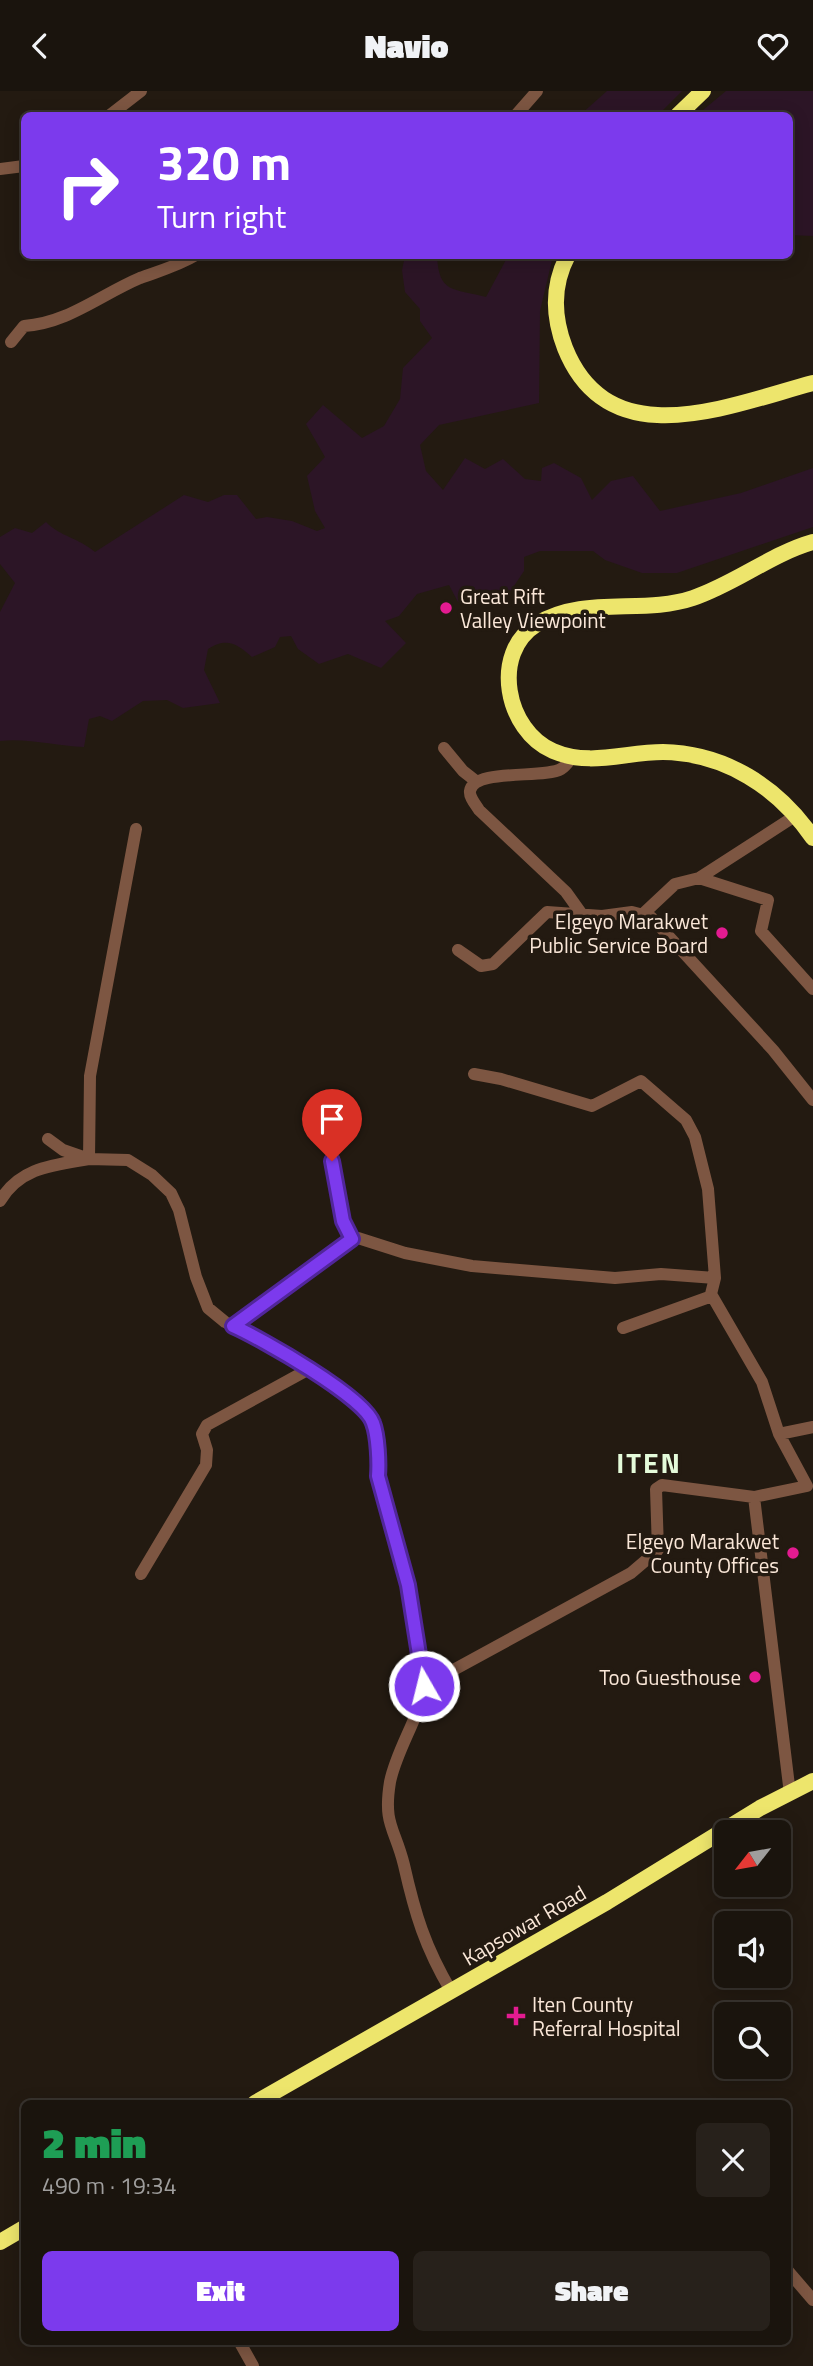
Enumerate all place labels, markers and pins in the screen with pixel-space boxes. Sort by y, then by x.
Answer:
place label: Great Rift Valley Viewpoint [460,580,606,636]
marker: Great Rift Valley Viewpoint [438,600,454,616]
place label: Elgeyo Marakwet Public Service Board [529,905,709,961]
marker: Elgeyo Marakwet Public Service Board [714,925,730,941]
pin [302,1089,362,1161]
place label: Elgeyo Marakwet County Offices [626,1525,780,1581]
marker: Elgeyo Marakwet County Offices [785,1545,801,1561]
place label: Too Guesthouse [599,1661,741,1693]
marker: Too Guesthouse [747,1669,763,1685]
place label: Iten County Referral Hospital [532,1988,681,2044]
marker: Iten County Referral Hospital [506,2006,526,2026]

